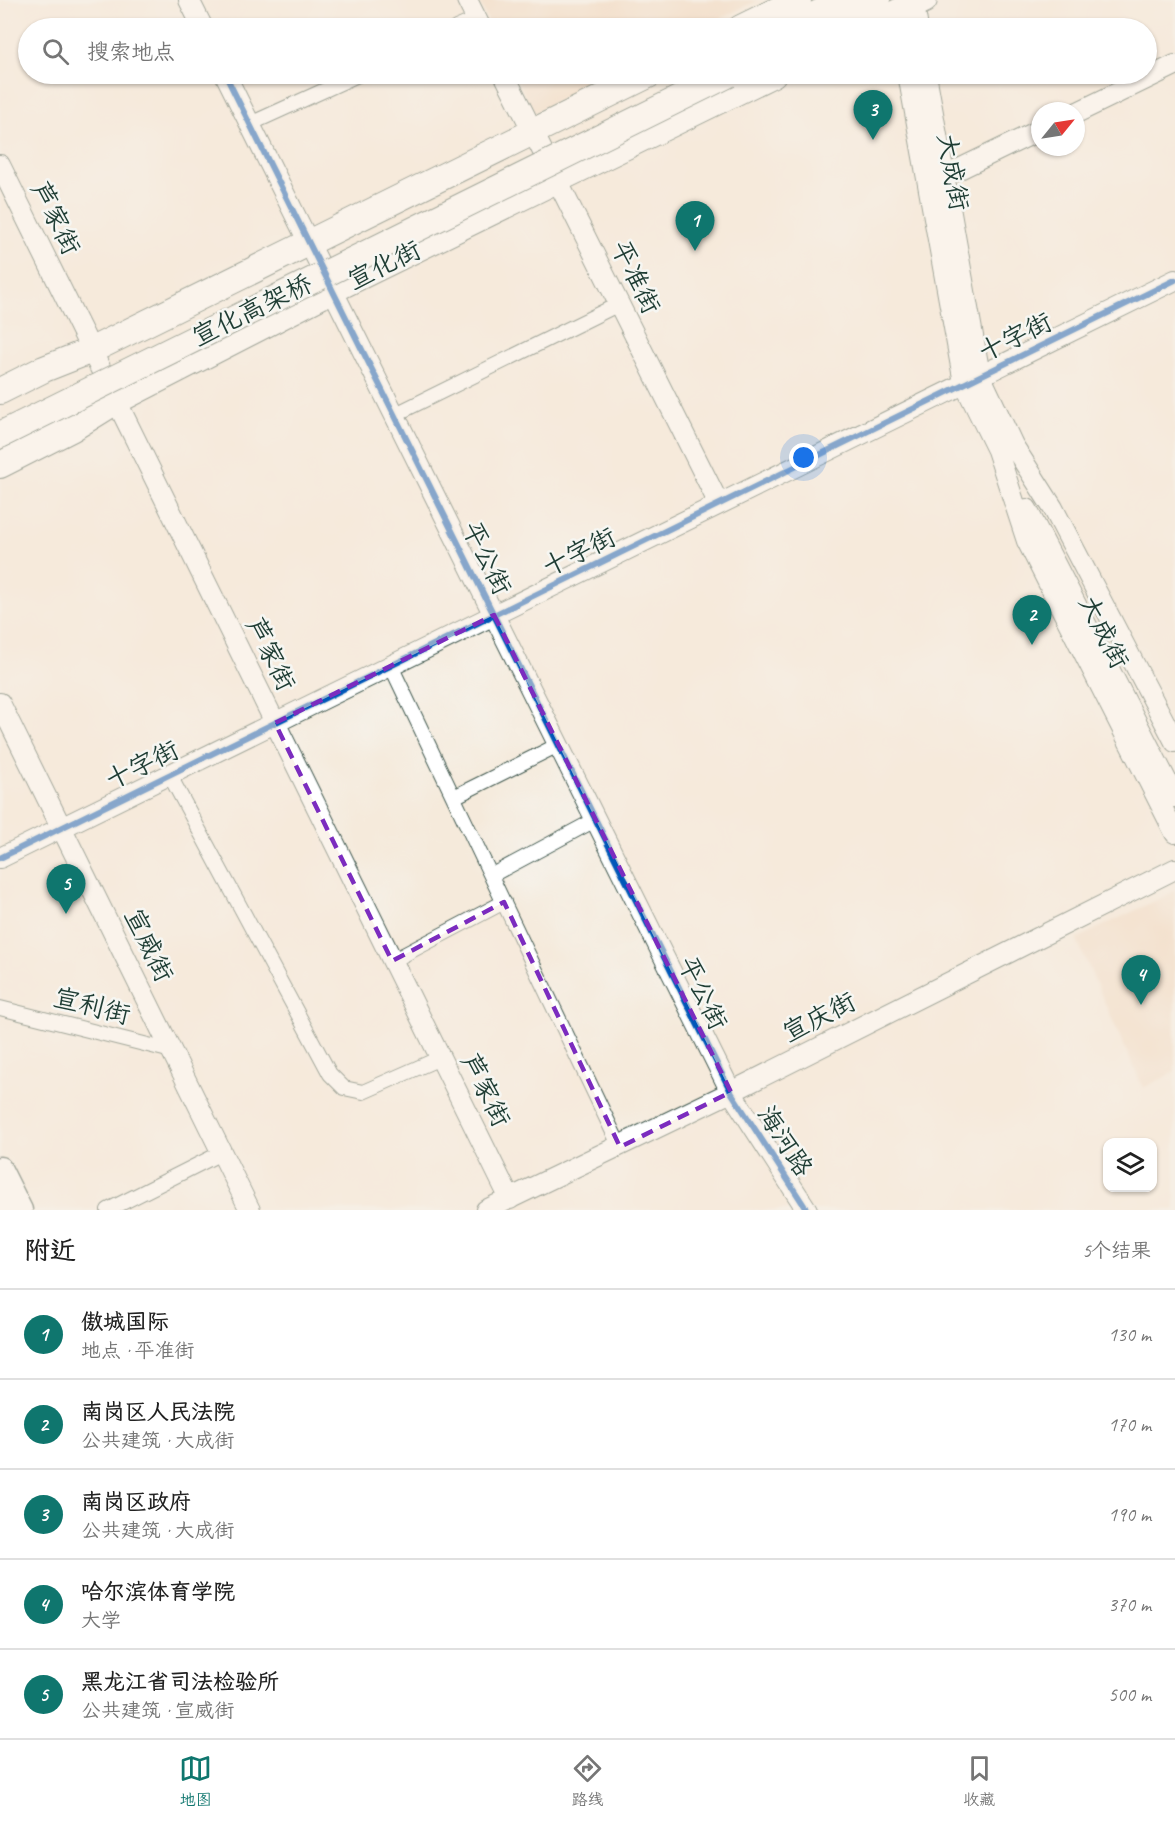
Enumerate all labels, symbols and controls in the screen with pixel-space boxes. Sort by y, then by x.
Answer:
search box [18,18,1157,84]
icon: search [39,35,72,68]
text: 搜索地点 [87,38,175,66]
pin: 3 [854,90,892,140]
north arrow [1031,102,1085,156]
street label: 大成街 [930,131,976,213]
street label: 芦家街 [24,176,88,260]
pin: 1 [676,202,714,251]
street label: 宣化街 [342,233,426,297]
street label: 平准街 [604,235,668,319]
street label: 宣化高架桥 [186,267,318,353]
street label: 十字街 [973,305,1057,369]
your location [789,443,818,472]
street label: 平公街 [455,516,519,600]
street label: 十字街 [537,520,621,584]
street label: 大成街 [1072,590,1136,674]
pin: 2 [1012,596,1052,645]
street label: 芦家街 [239,612,303,696]
street label: 十字街 [100,733,184,797]
pin: 5 [46,864,86,914]
street label: 宣威街 [117,903,181,987]
street label: 平公街 [671,951,735,1035]
pin: 4 [1122,956,1160,1005]
street label: 宣利街 [50,981,134,1031]
street label: 宣庆街 [777,985,861,1049]
street label: 芦家街 [454,1048,518,1132]
street label: 海河路 [750,1099,820,1183]
map controls [1103,1138,1157,1192]
button: layers [1103,1138,1157,1192]
text: 附近 [24,1234,76,1267]
text: 5个结果 [1082,1238,1151,1263]
text: 傲城国际 [81,1308,169,1336]
text: 1 [39,1322,48,1347]
text: 130 m [1108,1322,1151,1347]
text: 地点 · 平准街 [81,1338,194,1363]
text: 南岗区人民法院 [81,1398,235,1426]
text: 2 [39,1412,48,1437]
text: 170 m [1108,1412,1151,1437]
text: 公共建筑 · 大成街 [81,1428,234,1453]
text: 南岗区政府 [81,1488,191,1516]
text: 3 [39,1502,48,1527]
text: 190 m [1108,1502,1151,1527]
text: 公共建筑 · 大成街 [81,1518,234,1543]
text: 哈尔滨体育学院 [81,1578,235,1606]
text: 4 [39,1592,48,1617]
text: 370 m [1108,1592,1151,1617]
text: 大学 [81,1608,121,1633]
text: 黑龙江省司法检验所 [81,1668,279,1696]
text: 5 [39,1682,48,1707]
text: 500 m [1108,1682,1151,1707]
text: 公共建筑 · 宣威街 [81,1698,234,1723]
tab: 地图 [179,1752,212,1810]
tab: 路线 [571,1752,604,1810]
tab: 收藏 [963,1752,996,1810]

